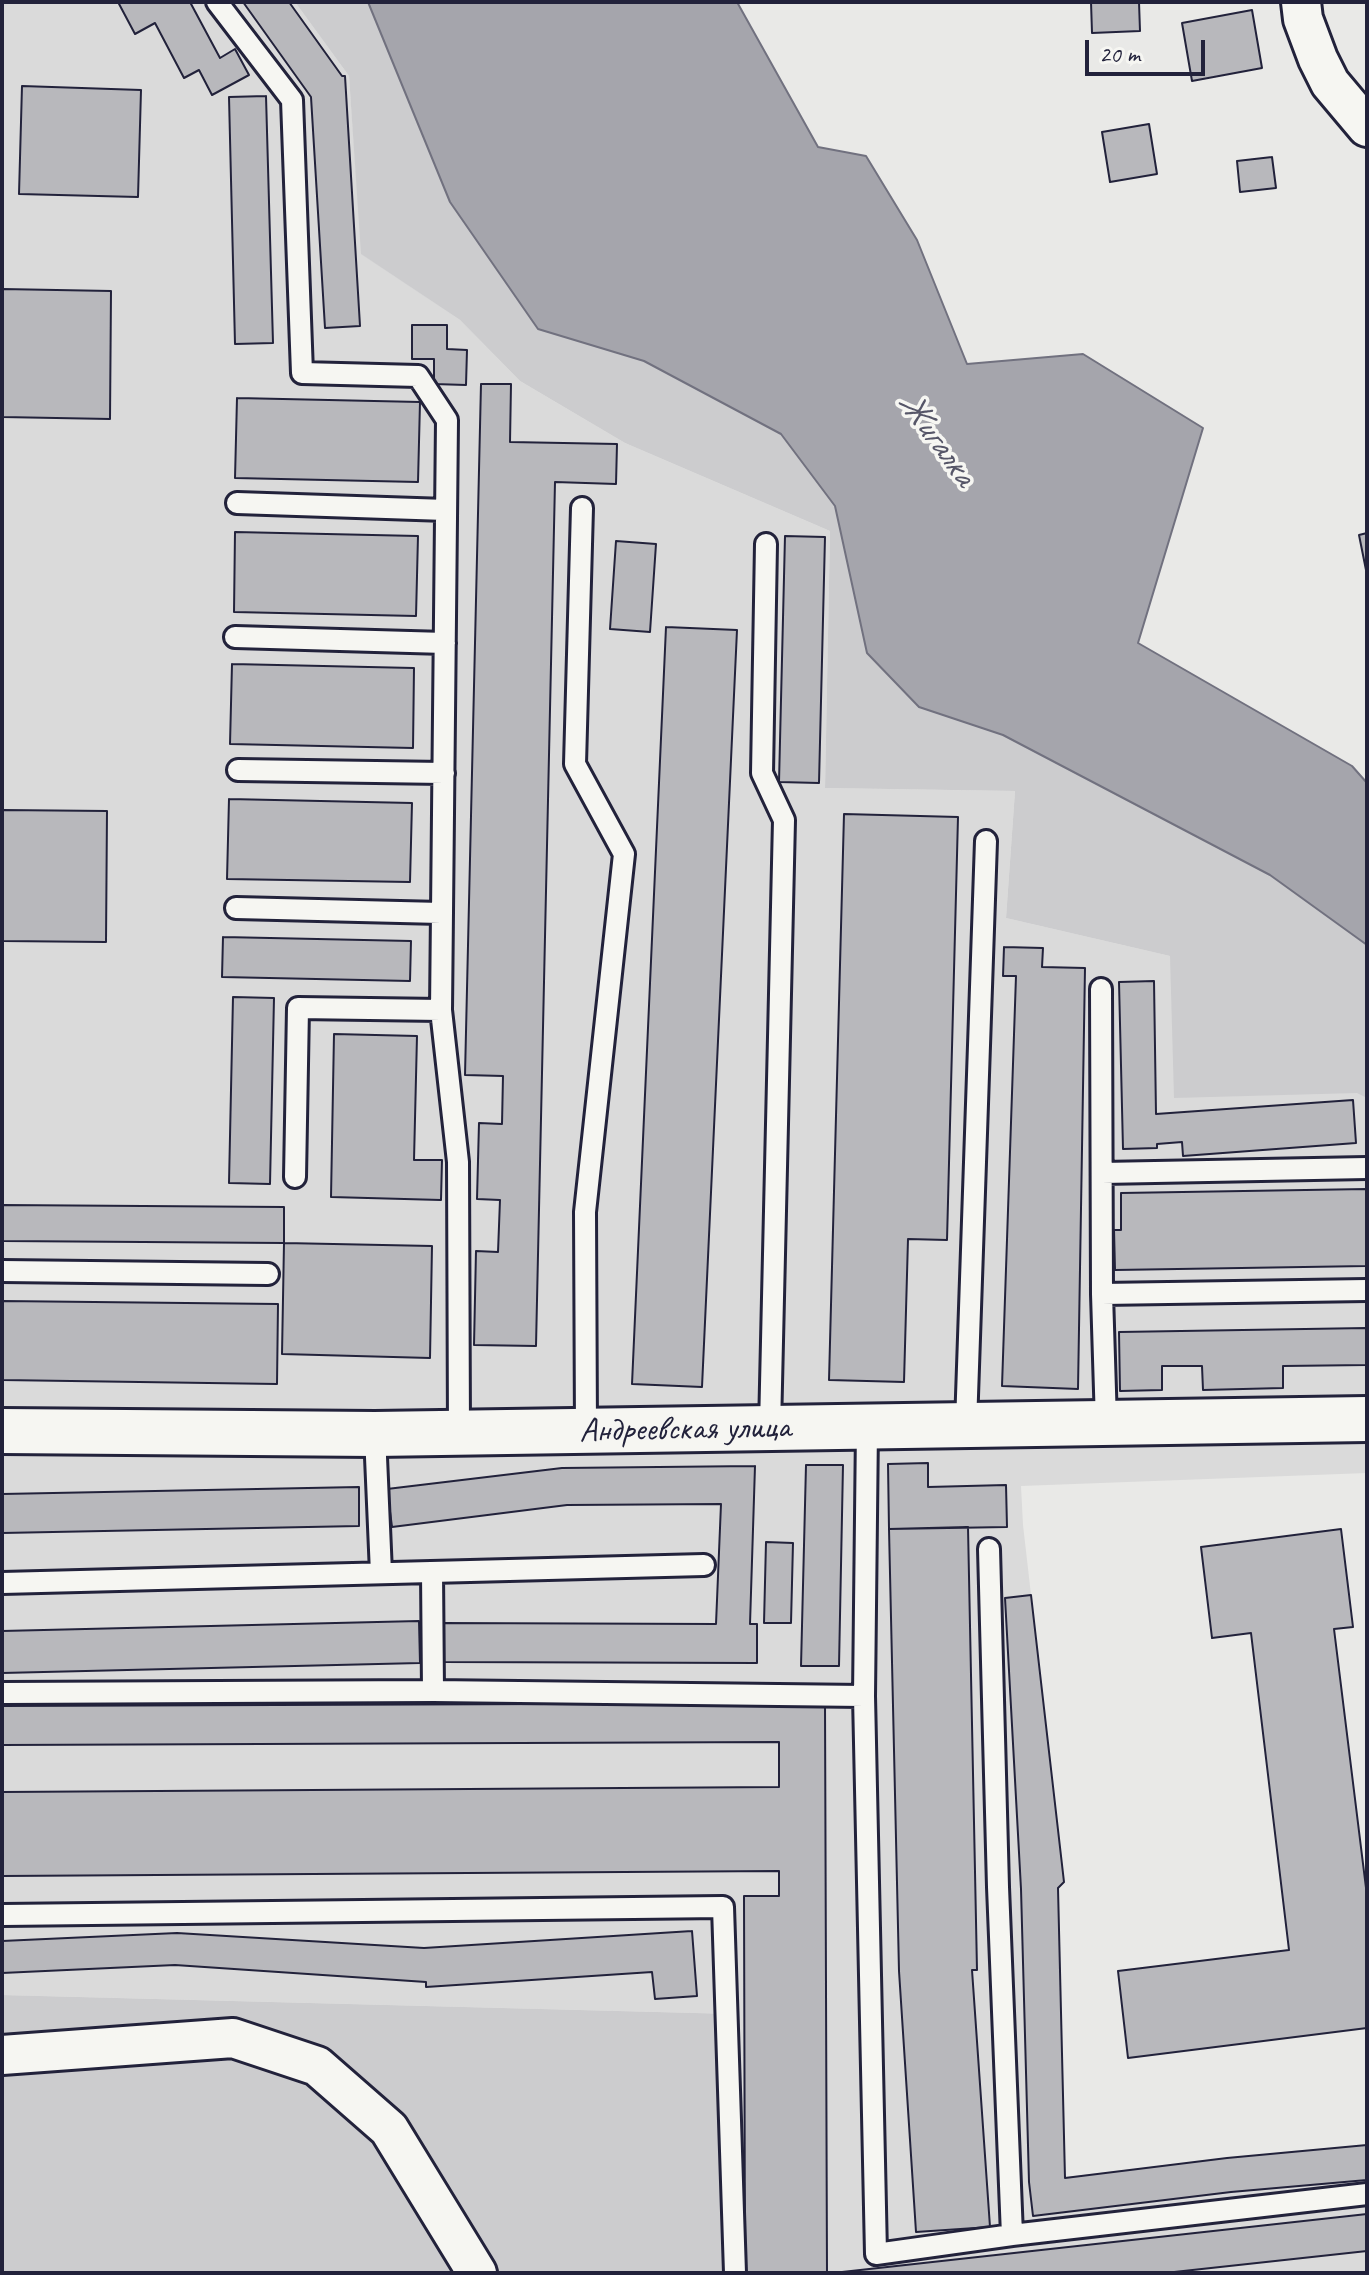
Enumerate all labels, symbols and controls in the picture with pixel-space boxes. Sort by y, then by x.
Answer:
scale bar [1089,24,1209,74]
text: 20 m [1099,39,1140,69]
water label: Жигалка [887,383,985,495]
street label: Андреевская улица [579,1408,791,1452]

